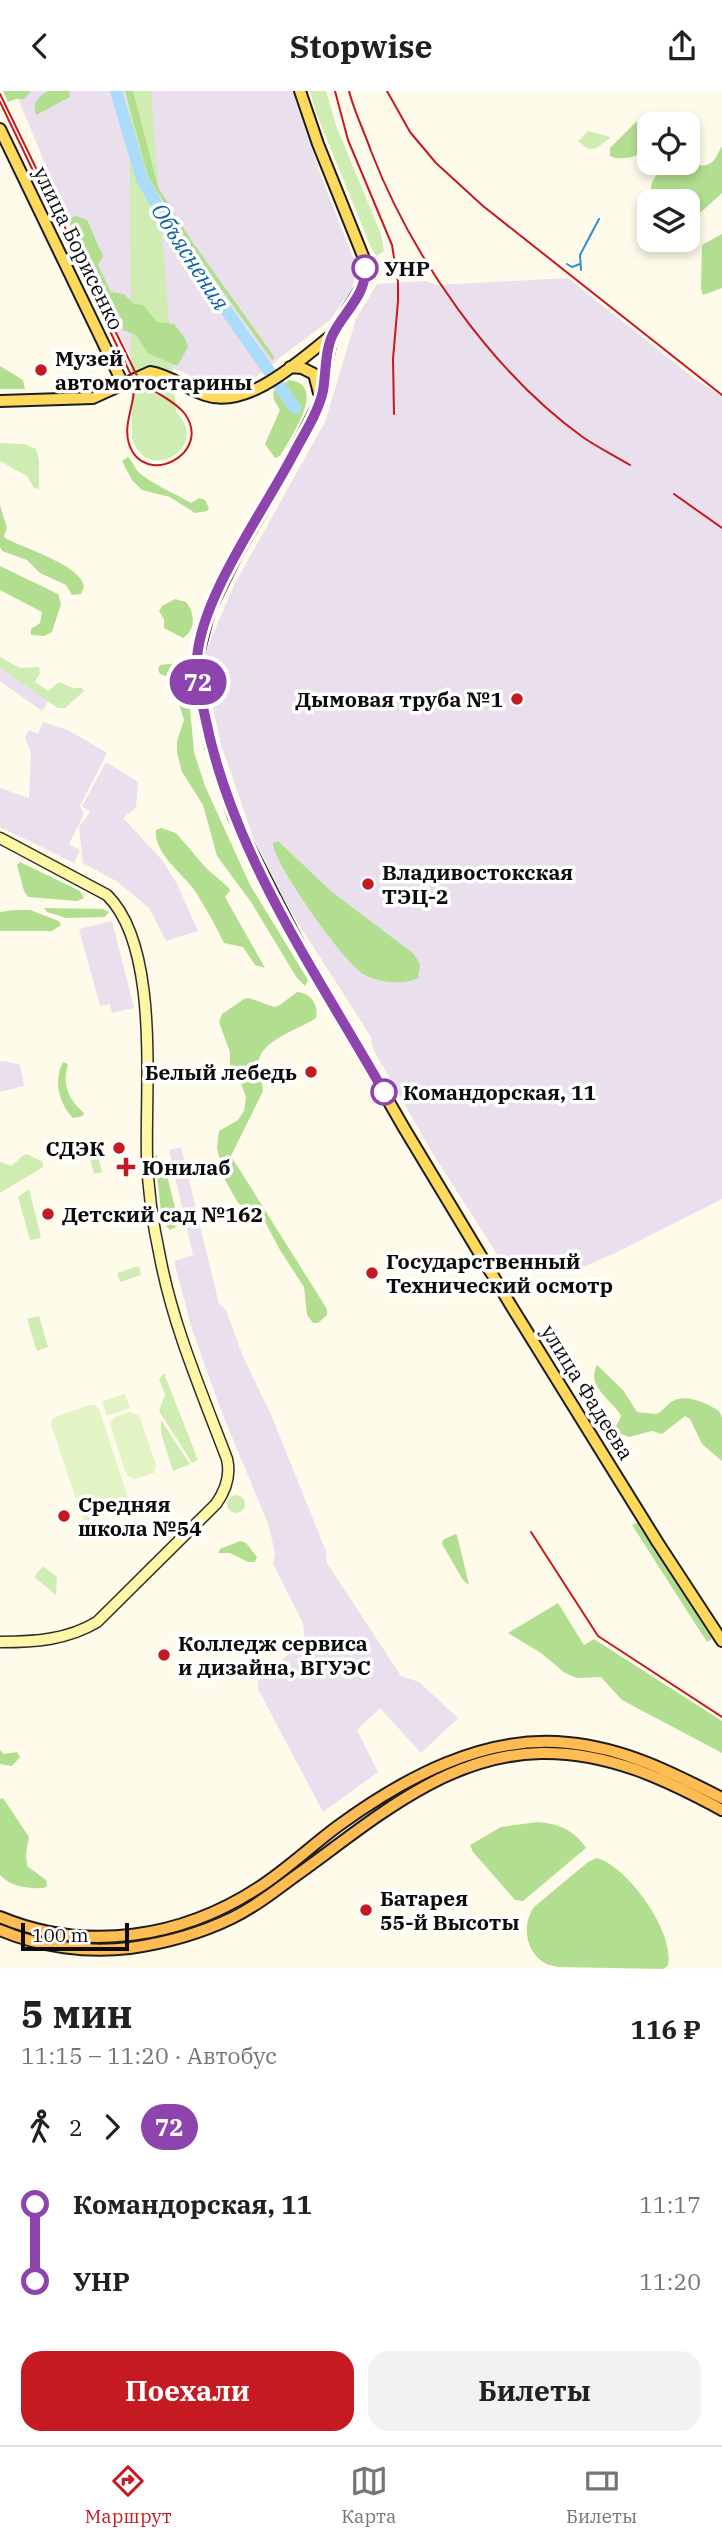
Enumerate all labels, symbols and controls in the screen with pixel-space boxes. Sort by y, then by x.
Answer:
text: Stopwise [289,25,433,67]
icon: back [21,27,59,65]
icon: share [663,27,701,65]
map controls [637,112,700,252]
button: locate [637,112,700,175]
street label: улица Борисенко [27,162,131,334]
button: layers [637,189,700,252]
water label: Объяснения [145,197,237,315]
place label: УНР [384,254,430,282]
marker: УНР [352,255,378,281]
place label: Музей автомотостарины [55,344,252,396]
marker: Музей автомотостарины [33,362,49,378]
line badge: 72 [166,659,230,705]
text: 72 [184,666,212,698]
place label: Дымовая труба №1 [295,685,503,713]
marker: Дымовая труба №1 [509,691,525,707]
place label: Владивостокская ТЭЦ-2 [382,858,573,910]
marker: Владивостокская ТЭЦ-2 [360,876,376,892]
place label: Белый лебедь [145,1058,297,1086]
marker: Белый лебедь [303,1064,319,1080]
place label: Командорская, 11 [403,1078,596,1106]
marker: Командорская, 11 [371,1079,397,1105]
place label: СДЭК [45,1134,105,1162]
marker: СДЭК [111,1140,127,1156]
place label: Юнилаб [142,1153,230,1181]
marker: Юнилаб [116,1157,136,1177]
place label: Детский сад №162 [62,1200,263,1228]
marker: Детский сад №162 [40,1206,56,1222]
place label: Государственный Технический осмотр [386,1247,613,1299]
marker: Государственный Технический осмотр [364,1265,380,1281]
street label: улица Фадеева [535,1319,641,1465]
place label: Средняя школа №54 [78,1490,202,1542]
marker: Средняя школа №54 [56,1508,72,1524]
place label: Колледж сервиса и дизайна, ВГУЭС [178,1629,371,1681]
marker: Колледж сервиса и дизайна, ВГУЭС [156,1647,172,1663]
place label: Батарея 55-й Высоты [380,1884,519,1936]
marker: Батарея 55-й Высоты [358,1902,374,1918]
scale bar [21,1920,130,1952]
text: 100 m [32,1923,89,1947]
text: 5 мин [21,1989,132,2038]
text: 116 ₽ [630,2012,701,2046]
text: 11:15 – 11:20 · Автобус [21,2040,277,2070]
icon: walk [21,2108,59,2146]
icon: forward [93,2108,131,2146]
text: 72 [155,2111,184,2143]
text: 2 [69,2112,83,2142]
text: Командорская, 11 [73,2187,312,2221]
text: 11:17 [639,2189,701,2219]
text: УНР [73,2264,130,2298]
text: 11:20 [639,2266,701,2296]
button: Поехали [21,2351,354,2431]
button: Билеты [368,2351,701,2431]
tab: Маршрут [85,2462,172,2528]
tab: Карта [341,2462,396,2528]
tab: Билеты [566,2462,637,2528]

